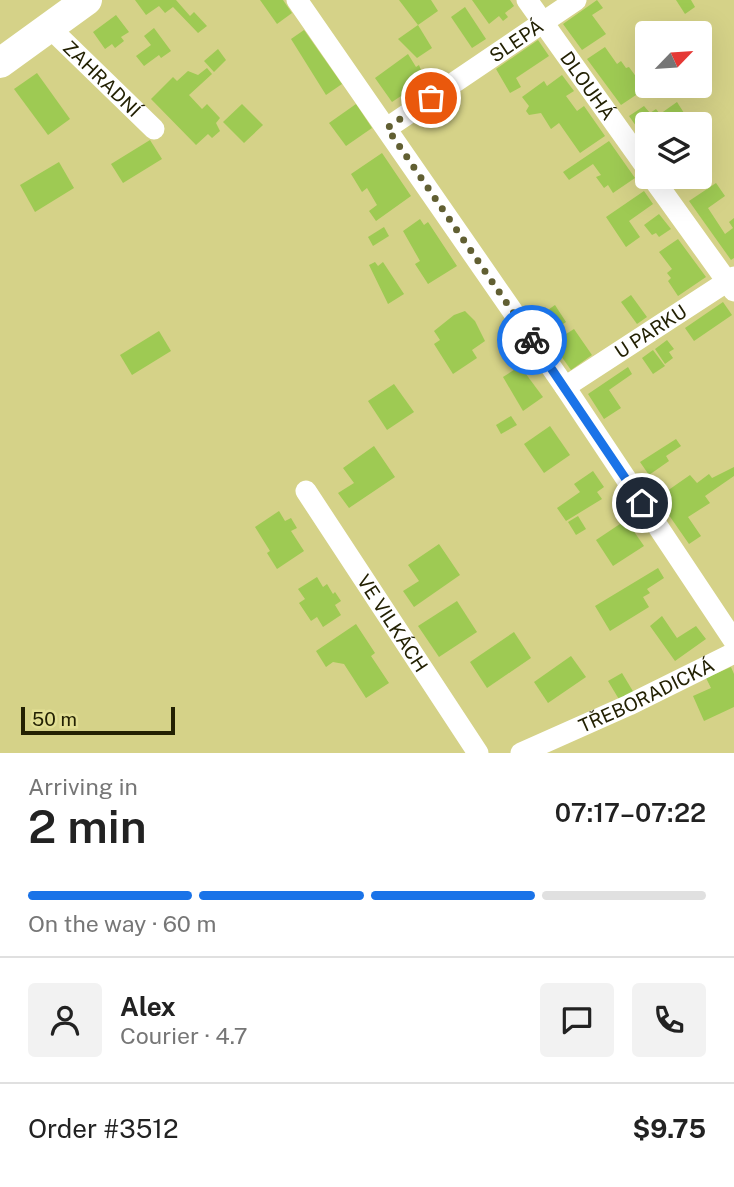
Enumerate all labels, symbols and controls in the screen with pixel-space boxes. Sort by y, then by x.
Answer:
street label: SLEPÁ [485,15,547,66]
north arrow [635,21,712,98]
map controls [635,21,712,189]
street label: ZAHRADNÍ [59,36,146,122]
street label: DLOUHÁ [556,47,620,124]
pin [401,68,461,128]
icon: bag [412,79,450,117]
button: layers [635,112,712,189]
street label: U PARKU [610,300,691,363]
courier [497,305,567,375]
icon: bike [513,321,551,359]
pin [612,473,672,533]
icon: home [623,484,661,522]
street label: VE VILKÁCH [353,570,433,676]
street label: TŘEBORADICKÁ [575,654,718,737]
scale bar [21,704,175,736]
text: 50 m [32,708,77,730]
text: Arriving in [28,773,138,800]
text: 07:17–07:22 [555,797,706,828]
text: 2 min [28,799,147,853]
text: On the way · 60 m [28,910,216,937]
button: person [28,983,102,1057]
button: chat [540,983,614,1057]
button: phone [632,983,706,1057]
text: Alex [120,991,176,1022]
text: Courier · 4.7 [120,1022,248,1049]
text: Order #3512 [28,1113,178,1144]
text: $9.75 [632,1113,706,1144]

